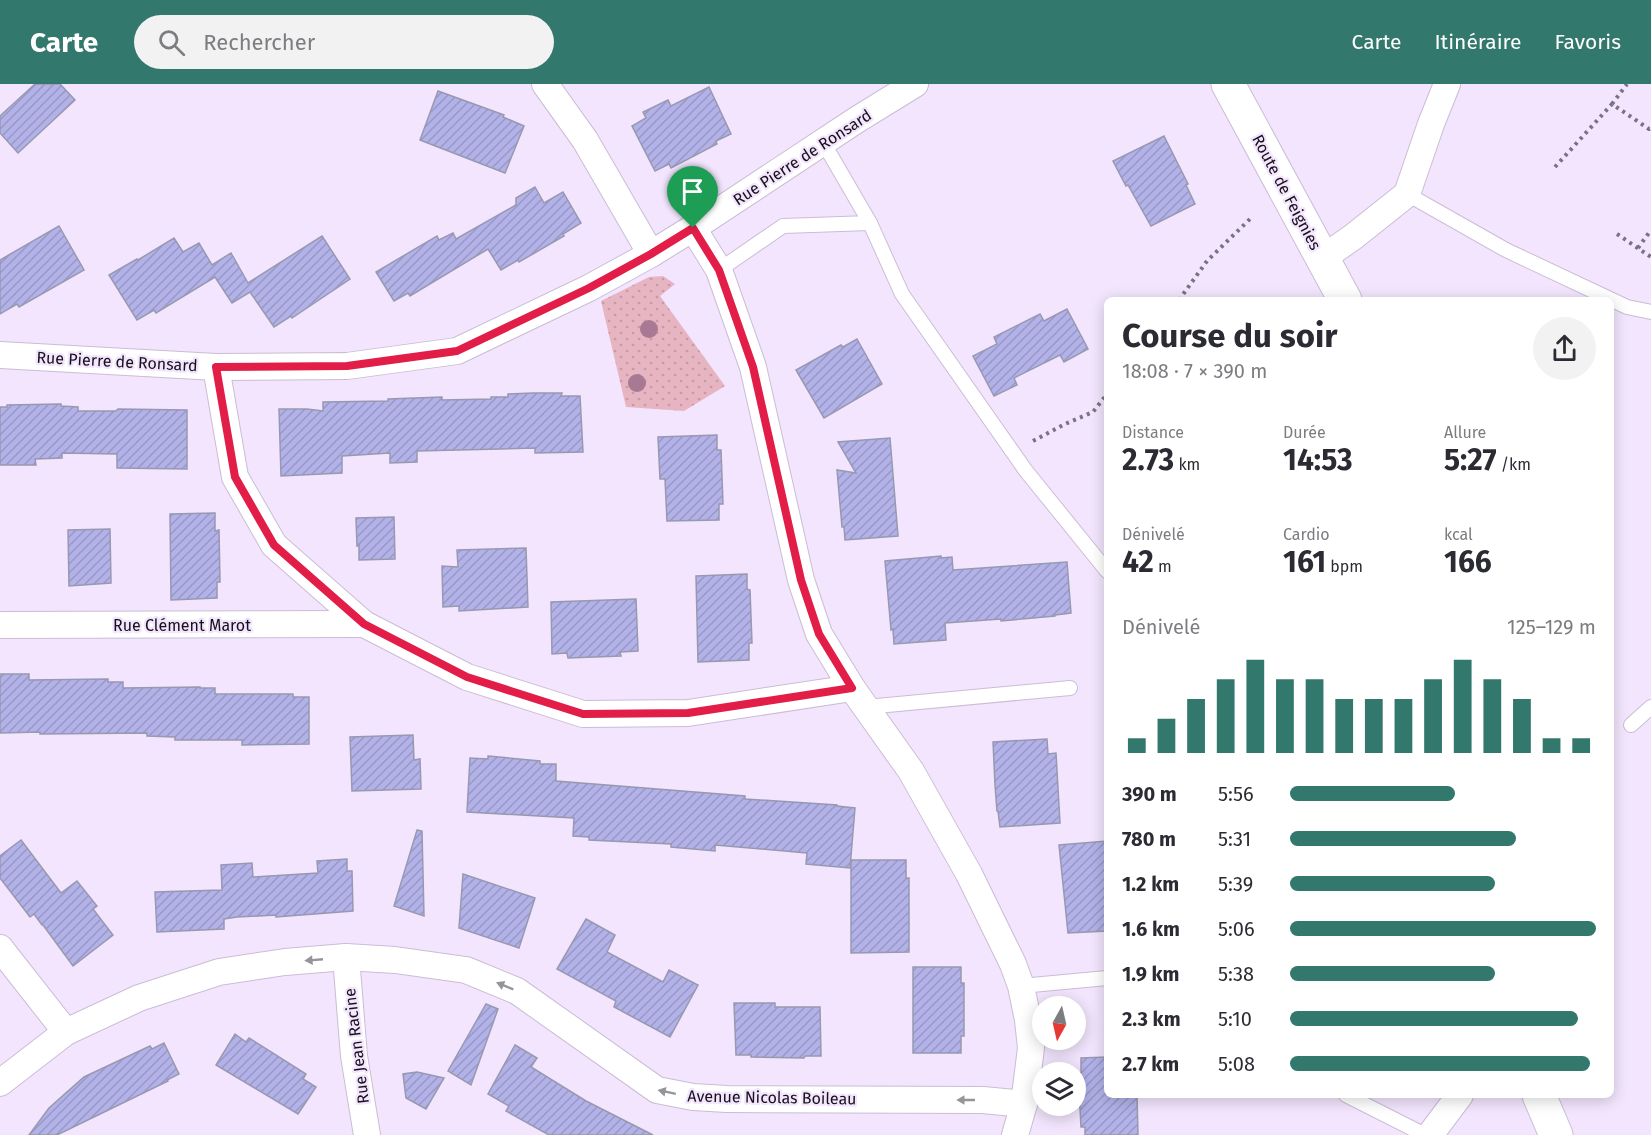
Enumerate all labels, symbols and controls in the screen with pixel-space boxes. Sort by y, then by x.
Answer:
search box [134,15,554,69]
text: Carte [30,26,98,59]
icon: search [155,26,188,59]
text: Rechercher [203,29,315,56]
text: Carte [1352,29,1401,55]
text: Itinéraire [1434,29,1521,55]
text: Favoris [1554,29,1621,55]
street label: Rue Pierre de Ronsard [729,106,875,209]
street label: Route de Feignies [1248,131,1325,253]
pin [667,166,718,228]
icon: arrive [676,175,709,208]
text: Course du soir [1122,316,1338,356]
button: share [1533,317,1596,380]
street label: Rue Pierre de Ronsard [36,348,198,375]
text: 18:08 · 7 × 390 m [1122,359,1267,383]
text: Distance [1122,423,1184,442]
text: Durée [1283,423,1326,442]
text: Allure [1444,423,1486,442]
text: 2.73 [1122,442,1174,478]
text: 14:53 [1283,442,1353,478]
text: 5:27 [1444,442,1497,478]
text: km [1174,455,1200,474]
text: /km [1497,455,1531,474]
text: Dénivelé [1122,525,1185,544]
text: Cardio [1283,525,1330,544]
text: kcal [1444,525,1473,544]
text: 42 [1122,544,1154,580]
text: 161 [1283,544,1326,580]
text: 166 [1444,544,1492,580]
text: m [1154,557,1172,576]
text: bpm [1326,557,1363,576]
text: Dénivelé [1122,615,1200,639]
text: 125–129 m [1507,615,1596,639]
street label: Rue Clément Marot [113,616,251,635]
text: 390 m [1122,782,1177,806]
text: 5:56 [1218,782,1254,806]
text: 780 m [1122,827,1176,851]
text: 5:31 [1218,827,1251,851]
text: 1.2 km [1122,872,1179,896]
text: 5:39 [1218,872,1253,896]
text: 1.6 km [1122,917,1180,941]
text: 5:06 [1218,917,1255,941]
one-way arrow [304,955,323,965]
text: 1.9 km [1122,962,1180,986]
text: 5:38 [1218,962,1254,986]
one-way arrow [495,981,513,991]
street label: Rue Jean Racine [340,987,373,1105]
north arrow [1032,996,1086,1050]
map controls [1032,996,1086,1116]
text: 2.3 km [1122,1007,1181,1031]
text: 5:10 [1218,1007,1252,1031]
text: 2.7 km [1122,1052,1179,1076]
text: 5:08 [1218,1052,1255,1076]
button: layers [1032,1062,1086,1116]
one-way arrow [657,1087,676,1096]
street label: Avenue Nicolas Boileau [687,1087,857,1108]
one-way arrow [957,1095,976,1105]

